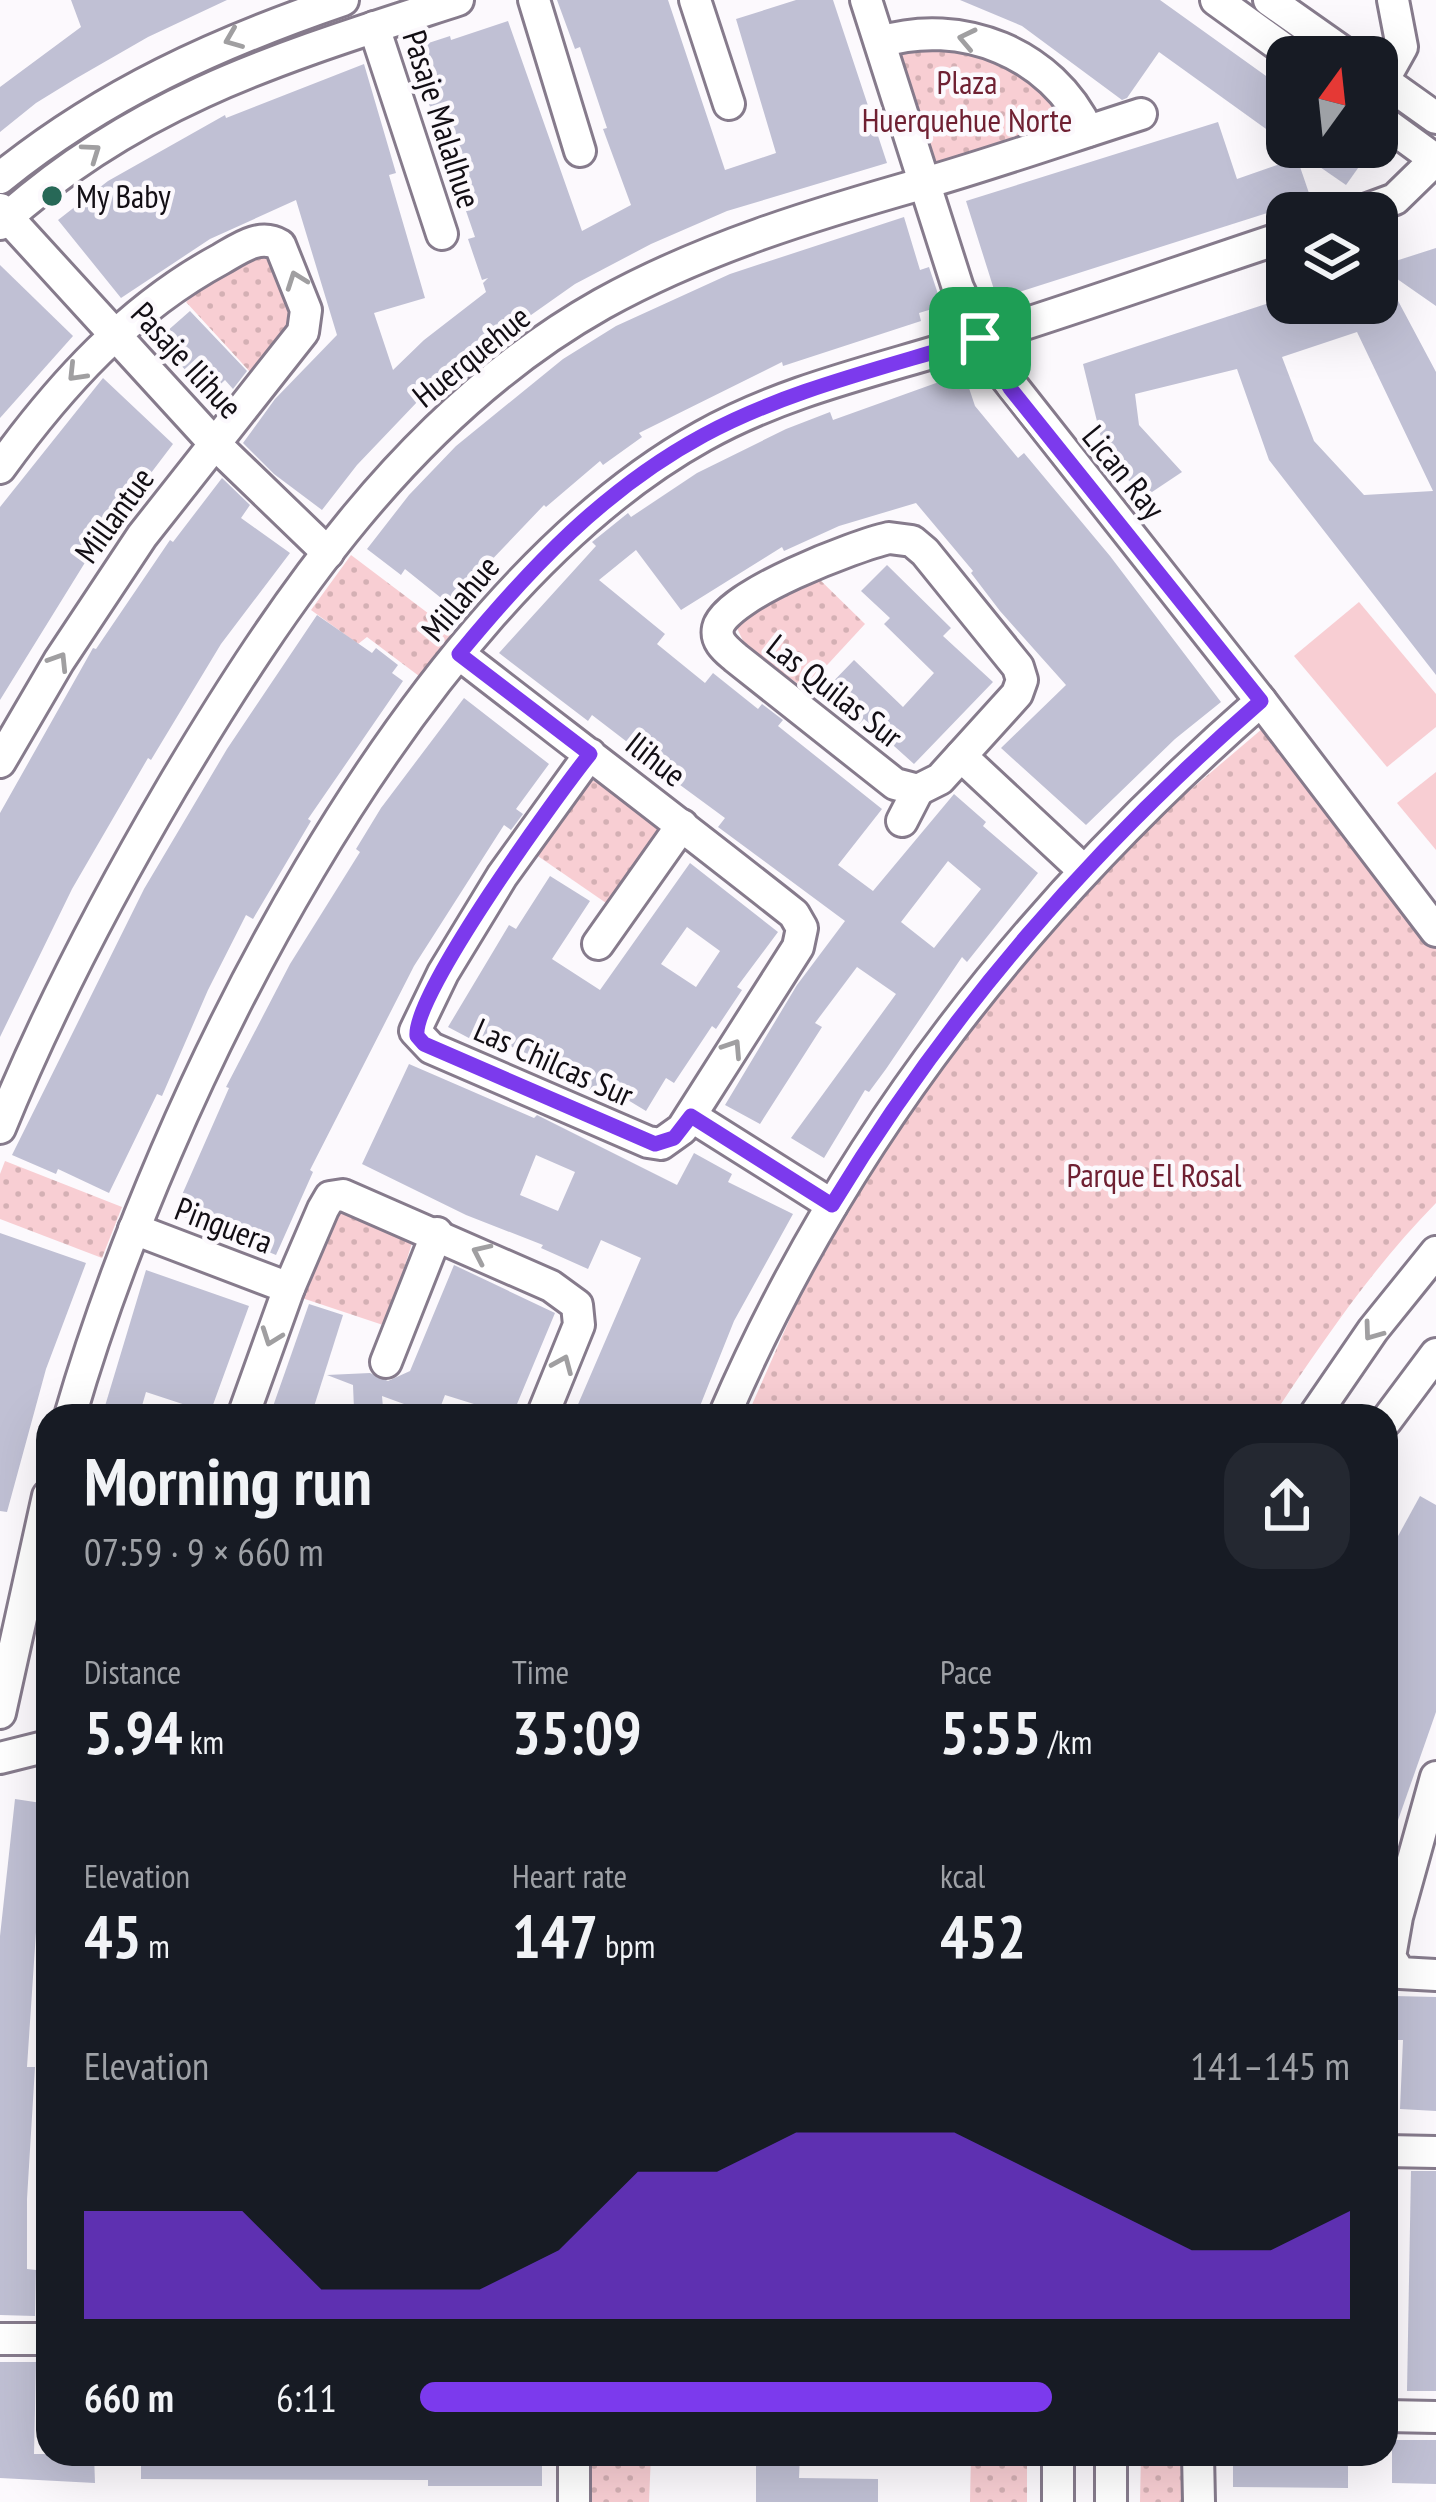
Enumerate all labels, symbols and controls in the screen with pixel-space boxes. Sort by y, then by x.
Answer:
street label: Pasaje Malalhue [394,24,491,213]
one-way arrow [223,25,244,50]
one-way arrow [958,27,978,52]
north arrow [1266,36,1398,168]
map controls [1266,36,1398,324]
park label: Plaza Huerquehue Norte [862,60,1072,141]
one-way arrow [79,144,101,166]
place label: My Baby [76,174,171,217]
marker: My Baby [39,183,65,209]
button: layers [1266,192,1398,324]
one-way arrow [286,271,310,292]
pin [929,287,1031,389]
street label: Pasaje Ilihue [122,292,252,427]
street label: Huerquehue [403,295,538,416]
icon: arrive [947,305,1013,371]
one-way arrow [69,359,91,381]
street label: Lican Ray [1073,416,1176,528]
street label: Millantue [64,458,163,571]
street label: Millahue [411,546,508,650]
street label: Las Quilas Sur [759,624,912,757]
one-way arrow [45,652,67,674]
street label: Ilihue [617,722,695,796]
street label: Las Chilcas Sur [468,1007,640,1116]
one-way arrow [719,1040,741,1062]
park label: Parque El Rosal [1066,1153,1242,1196]
street label: Pinguera [169,1186,279,1263]
one-way arrow [472,1244,493,1267]
one-way arrow [1365,1319,1387,1340]
one-way arrow [261,1325,285,1346]
one-way arrow [548,1355,572,1376]
text: Morning run [84,1438,372,1523]
button: share [1224,1443,1350,1569]
text: 07:59 · 9 × 660 m [84,1526,324,1577]
text: Distance [84,1650,181,1693]
text: Time [512,1650,569,1693]
text: Pace [940,1650,992,1693]
text: 5.94 [84,1693,183,1771]
text: 35:09 [512,1693,642,1771]
text: 5:55 [940,1693,1041,1771]
text: km [183,1720,224,1763]
text: /km [1041,1720,1092,1763]
text: Elevation [84,1854,190,1897]
text: Heart rate [512,1854,627,1897]
text: kcal [940,1854,985,1897]
text: 45 [84,1897,141,1975]
text: 147 [512,1897,598,1975]
text: 452 [940,1897,1026,1975]
text: m [141,1924,170,1967]
text: bpm [598,1924,655,1967]
text: Elevation [84,2040,209,2091]
text: 141–145 m [1190,2040,1350,2091]
text: 660 m [84,2372,174,2423]
text: 6:11 [276,2372,337,2423]

